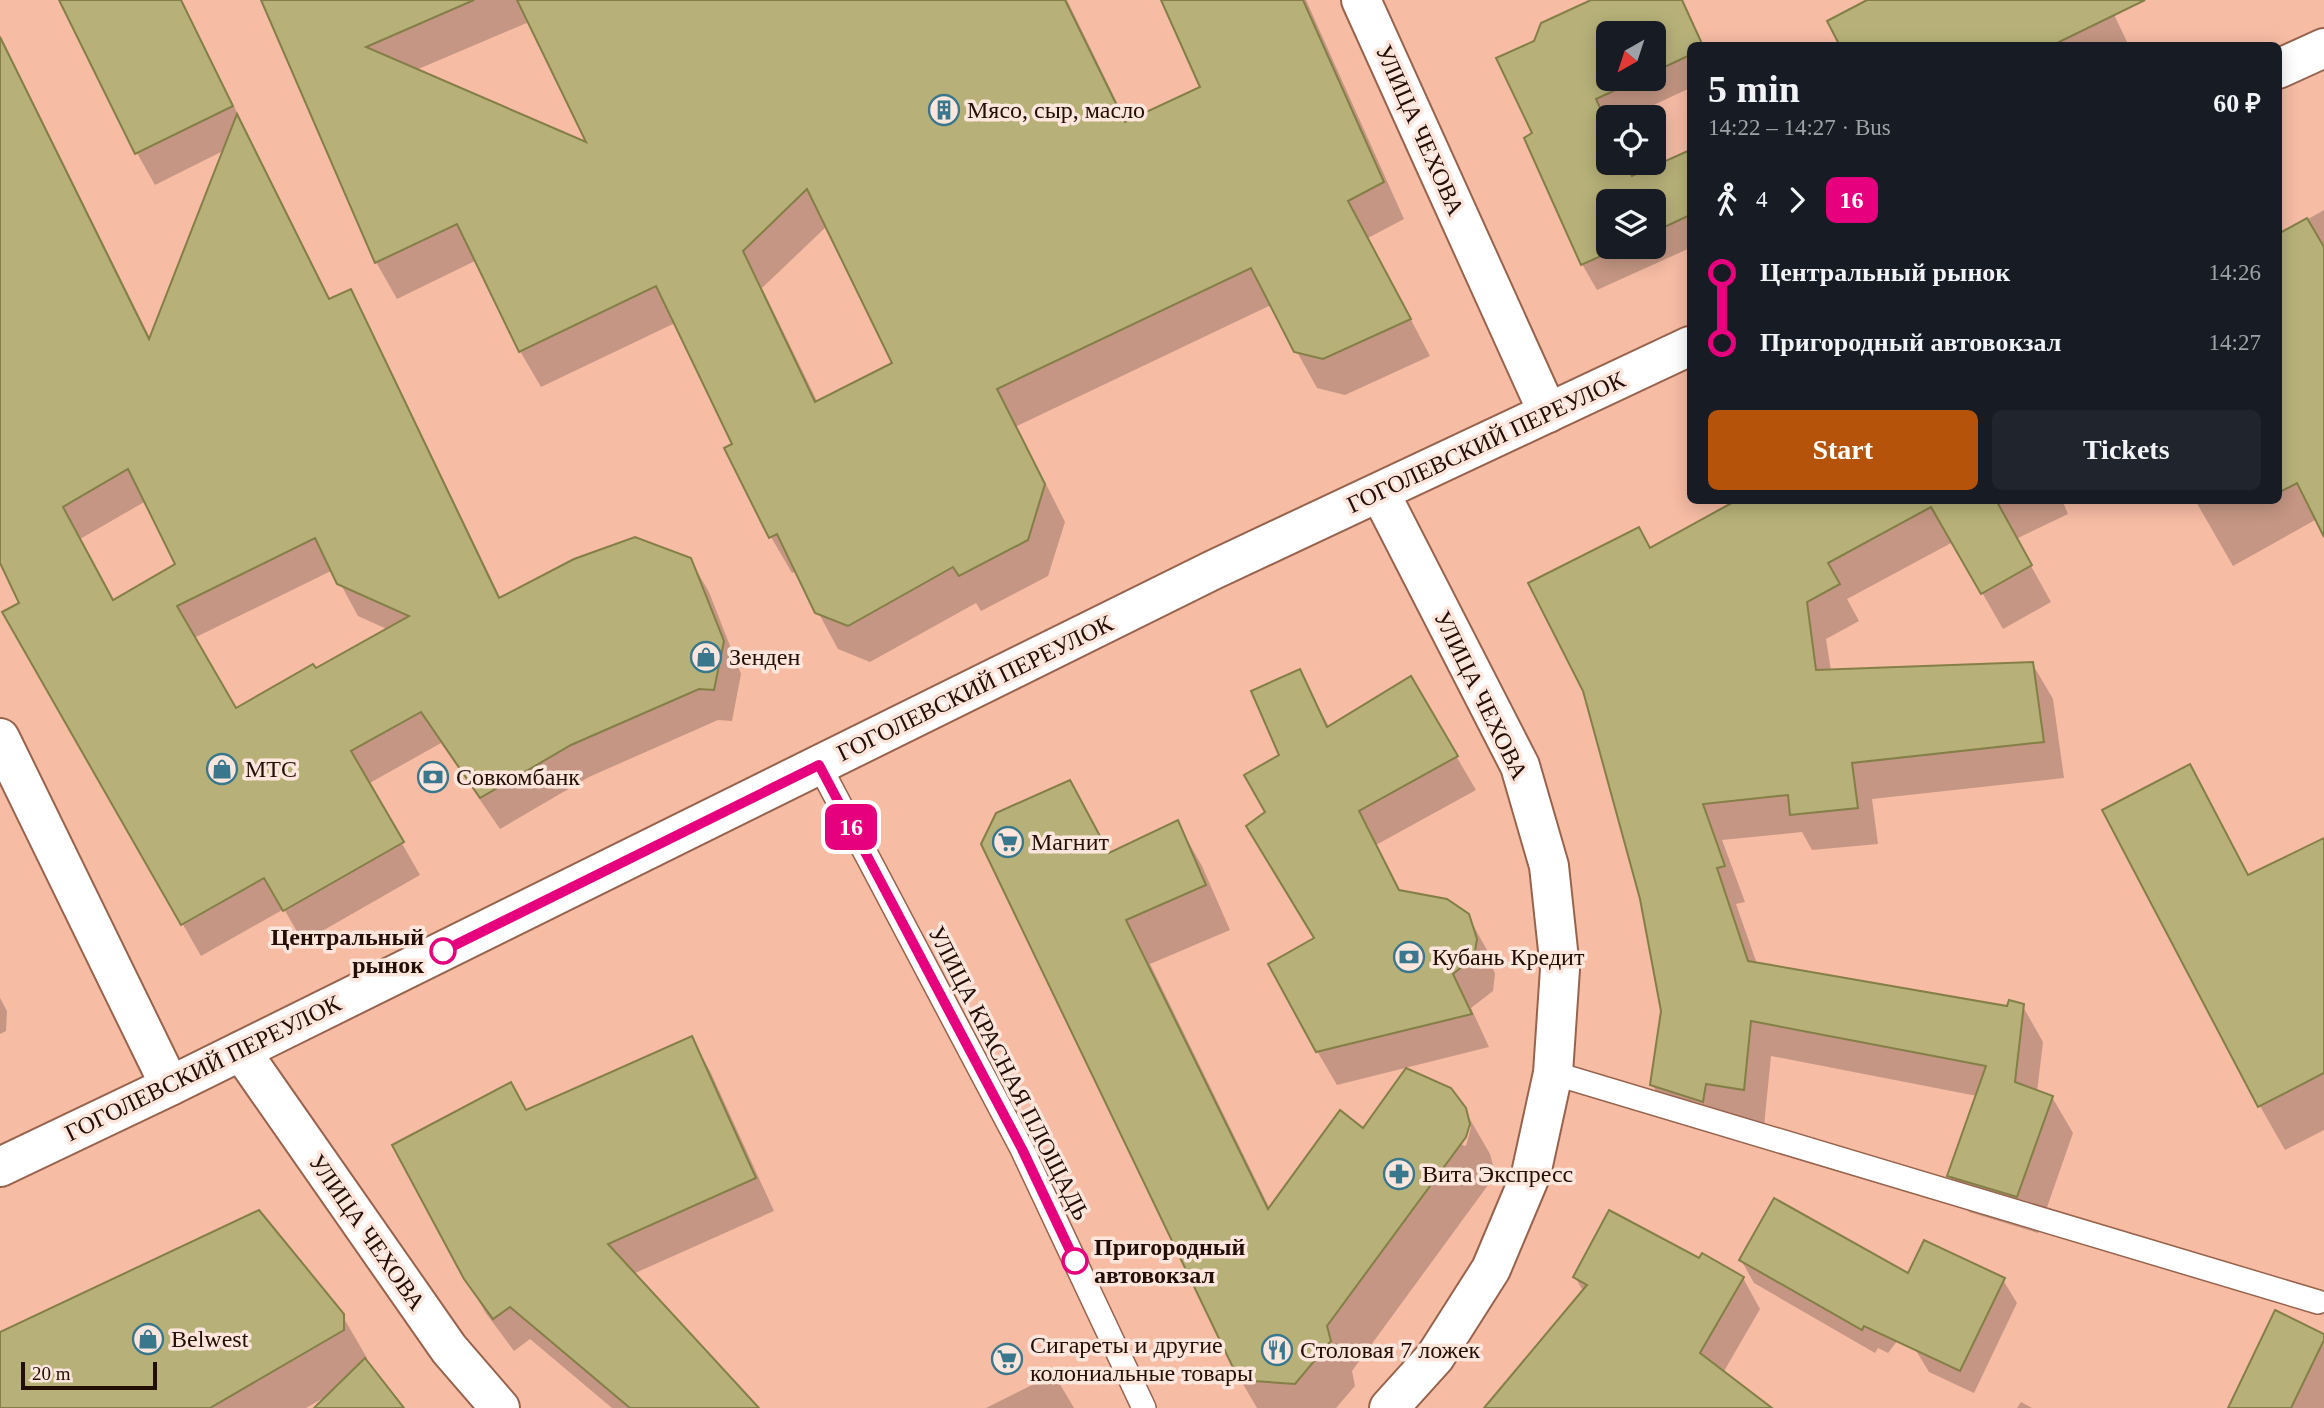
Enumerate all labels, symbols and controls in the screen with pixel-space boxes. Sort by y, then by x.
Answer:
north arrow [1596,21,1666,91]
map controls [1596,21,1666,259]
street label: УЛИЦА ЧЕХОВА [1371,41,1470,220]
text: 5 min [1708,68,1800,110]
text: 60 ₽ [2213,89,2261,118]
building icon: Мясо, сыр, масло [927,93,961,127]
place label: Мясо, сыр, масло [967,97,1145,123]
button: locate [1596,105,1666,175]
text: 14:22 – 14:27 · Bus [1708,115,1891,140]
icon: walk [1708,181,1746,219]
icon: forward [1778,181,1816,219]
text: 4 [1756,187,1768,212]
text: 16 [1840,187,1864,213]
button: layers [1596,189,1666,259]
text: Центральный рынок [1760,258,2010,287]
text: 14:26 [2209,260,2261,285]
text: Пригородный автовокзал [1760,328,2061,357]
text: 14:27 [2209,330,2261,355]
street label: ГОГОЛЕВСКИЙ ПЕРЕУЛОК [1343,366,1630,518]
button: Start [1708,410,1978,490]
button: Tickets [1992,410,2261,490]
street label: УЛИЦА ЧЕХОВА [1429,607,1533,784]
street label: ГОГОЛЕВСКИЙ ПЕРЕУЛОК [833,609,1118,766]
shop icon: Зенден [689,640,723,674]
place label: Зенден [729,644,800,670]
shop icon: МТС [205,752,239,786]
place label: МТС [245,756,297,782]
bank icon: Совкомбанк [416,760,450,794]
place label: Совкомбанк [456,764,580,790]
line badge: 16 [820,804,882,850]
text: 16 [839,814,863,840]
supermarket icon: Магнит [991,825,1025,859]
place label: Магнит [1031,829,1110,855]
street label: УЛИЦА КРАСНАЯ ПЛОЩАДЬ [923,922,1095,1224]
place label: Центральный рынок [271,924,424,978]
marker: Центральный рынок [430,938,456,964]
bank icon: Кубань Кредит [1392,940,1426,974]
place label: Кубань Кредит [1432,944,1585,970]
street label: ГОГОЛЕВСКИЙ ПЕРЕУЛОК [61,989,346,1146]
street label: УЛИЦА ЧЕХОВА [304,1149,431,1315]
pharmacy icon: Вита Экспресс [1382,1157,1416,1191]
place label: Вита Экспресс [1422,1161,1573,1187]
place label: Пригородный автовокзал [1094,1234,1246,1288]
marker: Пригородный автовокзал [1062,1248,1088,1274]
shop icon: Belwest [131,1322,165,1356]
place label: Belwest [171,1326,249,1352]
place label: Сигареты и другие колониальные товары [1030,1332,1253,1386]
restaurant icon: Столовая 7 ложек [1260,1333,1294,1367]
place label: Столовая 7 ложек [1300,1337,1481,1363]
supermarket icon: Сигареты и другие колониальные товары [990,1342,1024,1376]
scale bar [21,1359,158,1391]
text: 20 m [32,1363,71,1384]

